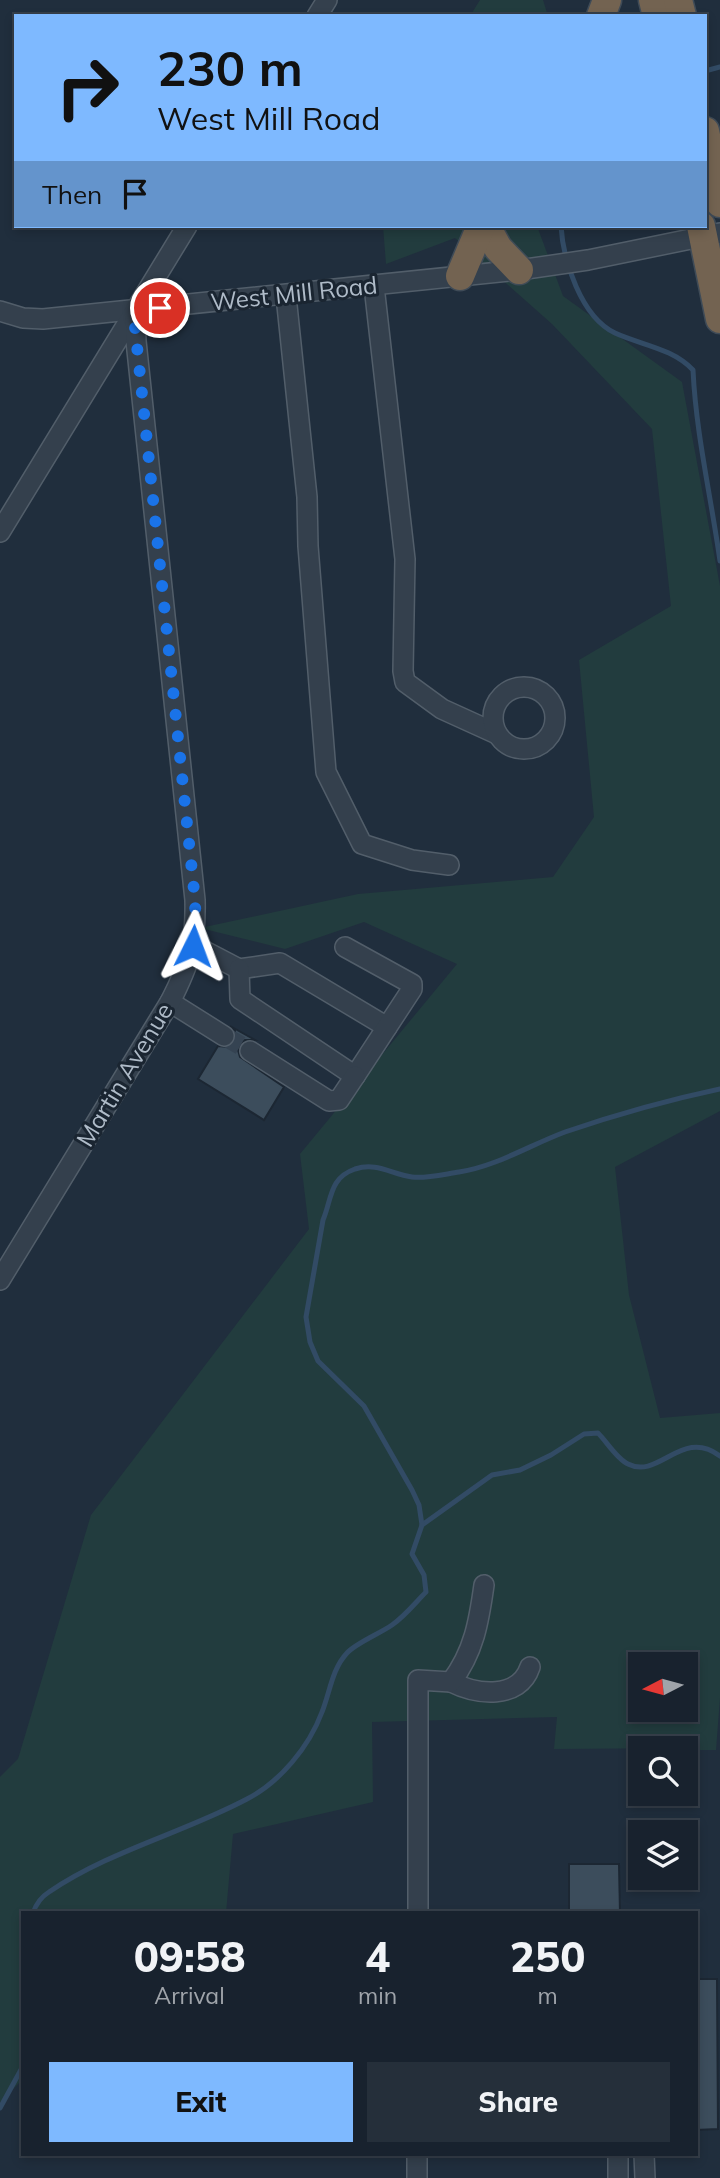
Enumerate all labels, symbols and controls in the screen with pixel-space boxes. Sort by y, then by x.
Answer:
text: 230 m [157,37,303,98]
icon: right [42,42,133,133]
text: West Mill Road [157,98,380,138]
icon: arrive [116,175,154,213]
text: Then [42,178,102,211]
street label: West Mill Road [209,269,379,317]
pin [130,278,190,338]
icon: arrive [141,289,179,327]
position arrow [156,909,230,983]
street label: Martin Avenue [69,997,179,1152]
north arrow [628,1652,698,1722]
map controls [628,1652,698,1890]
button: search [628,1736,698,1806]
button: layers [628,1820,698,1890]
text: 09:58 [134,1930,245,1983]
text: 4 [365,1930,390,1983]
text: 250 [510,1930,585,1983]
text: Arrival [154,1981,225,2010]
text: min [358,1981,397,2010]
text: m [537,1981,558,2010]
button: Exit [49,2062,353,2142]
button: Share [367,2062,670,2142]

